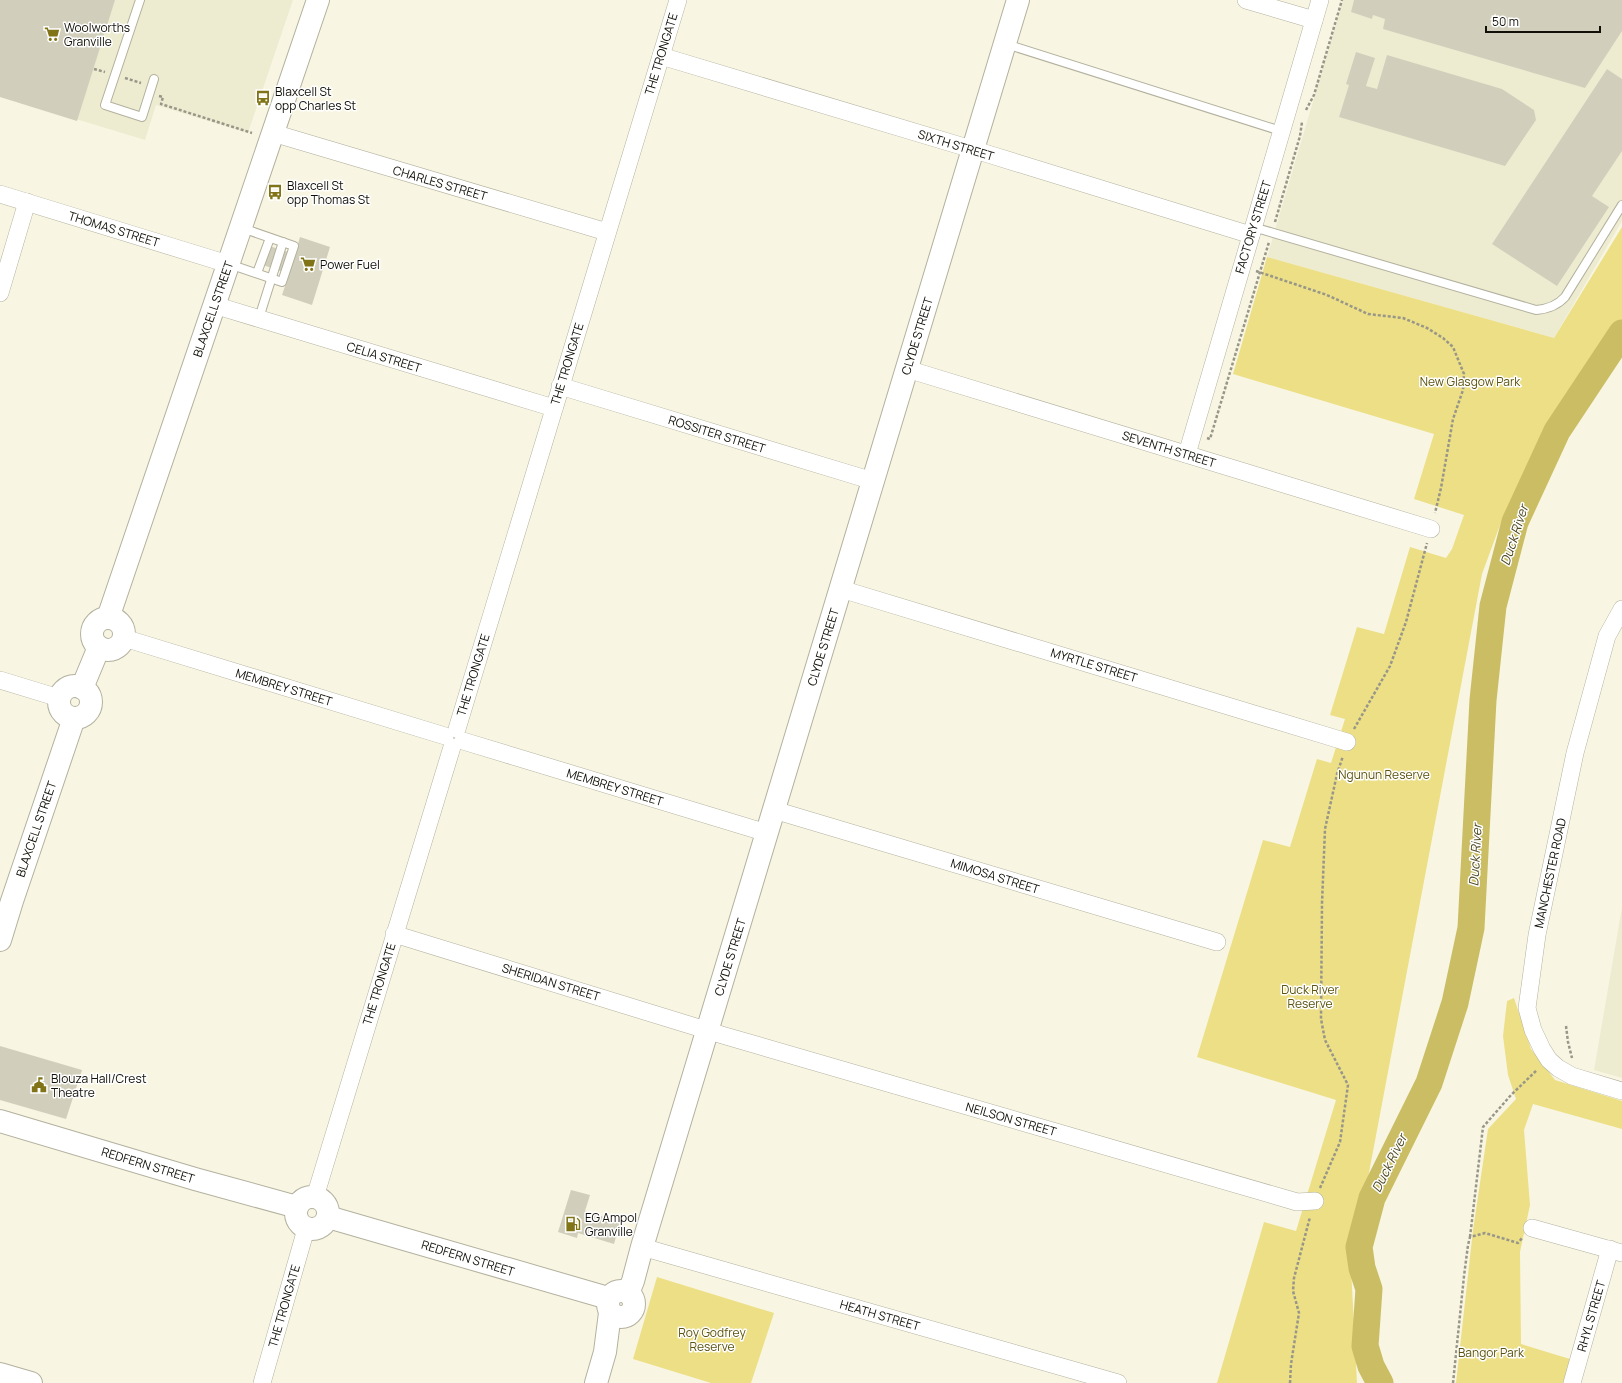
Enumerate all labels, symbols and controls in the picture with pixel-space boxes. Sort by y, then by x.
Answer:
scale bar [1486,8,1600,34]
street label: THE TRONGATE [640,11,682,97]
text: 50 m [1492,13,1519,30]
place label: Woolworths Granville [64,19,130,50]
supermarket icon: Woolworths Granville [43,25,61,43]
place label: Blaxcell St opp Charles St [275,83,356,114]
bus stop icon: Blaxcell St opp Charles St [254,89,272,107]
street label: SIXTH STREET [916,125,997,165]
street label: CHARLES STREET [391,161,490,205]
place label: Blaxcell St opp Thomas St [287,177,370,208]
street label: FACTORY STREET [1231,177,1276,276]
bus stop icon: Blaxcell St opp Thomas St [266,183,284,201]
street label: THOMAS STREET [66,207,162,251]
supermarket icon: Power Fuel [299,255,317,273]
place label: Power Fuel [320,256,380,273]
street label: BLAXCELL STREET [189,258,238,359]
street label: CLYDE STREET [897,294,937,377]
street label: THE TRONGATE [546,321,588,407]
street label: CELIA STREET [345,338,424,377]
park label: New Glasgow Park [1420,373,1521,390]
street label: ROSSITER STREET [666,411,769,457]
street label: SEVENTH STREET [1120,427,1219,472]
water label: Duck River [1496,500,1533,568]
street label: CLYDE STREET [803,605,843,688]
street label: THE TRONGATE [452,632,494,718]
street label: MYRTLE STREET [1049,644,1140,687]
street label: MEMBREY STREET [234,664,335,710]
street label: MEMBREY STREET [565,764,666,810]
park label: Ngunun Reserve [1338,766,1430,783]
street label: BLAXCELL STREET [12,778,61,879]
street label: MANCHESTER ROAD [1530,816,1570,930]
water label: Duck River [1464,821,1486,887]
street label: MIMOSA STREET [949,854,1042,898]
street label: CLYDE STREET [710,915,750,998]
street label: THE TRONGATE [358,941,400,1027]
street label: SHERIDAN STREET [500,959,603,1005]
park label: Duck River Reserve [1281,981,1340,1012]
place label: Blouza Hall/Crest Theatre [51,1070,147,1101]
public building icon: Blouza Hall/Crest Theatre [30,1076,48,1094]
street label: NEILSON STREET [964,1098,1059,1140]
water label: Duck River [1367,1129,1412,1195]
street label: REDFERN STREET [99,1143,197,1187]
place label: EG Ampol Granville [585,1209,637,1240]
fuel station icon: EG Ampol Granville [564,1215,582,1233]
street label: REDFERN STREET [419,1236,517,1280]
street label: THE TRONGATE [264,1262,304,1349]
street label: RHYL STREET [1573,1278,1610,1354]
street label: HEATH STREET [838,1295,923,1335]
park label: Roy Godfrey Reserve [678,1324,746,1355]
park label: Bangor Park [1458,1344,1525,1361]

